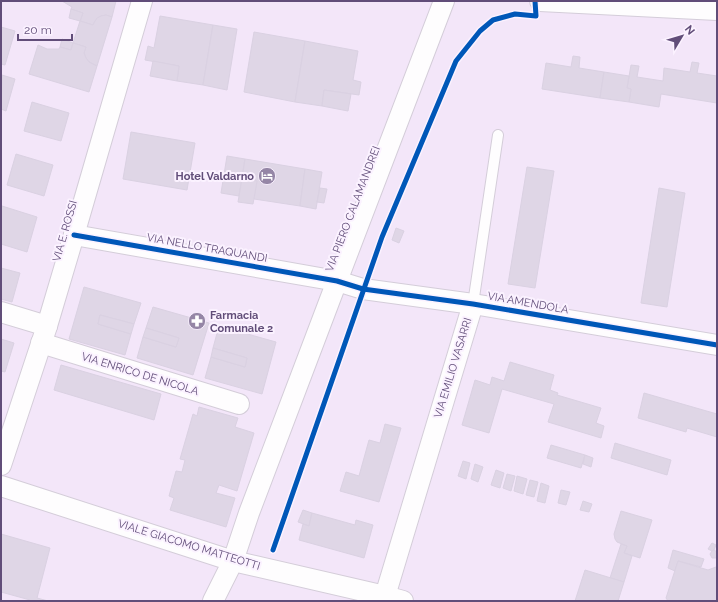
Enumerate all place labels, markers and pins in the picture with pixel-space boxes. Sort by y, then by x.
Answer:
hotel icon: Hotel Valdarno [257,166,277,186]
place label: Hotel Valdarno [176,170,254,183]
place label: Farmacia Comunale 2 [210,309,273,335]
pharmacy icon: Farmacia Comunale 2 [187,311,207,331]

